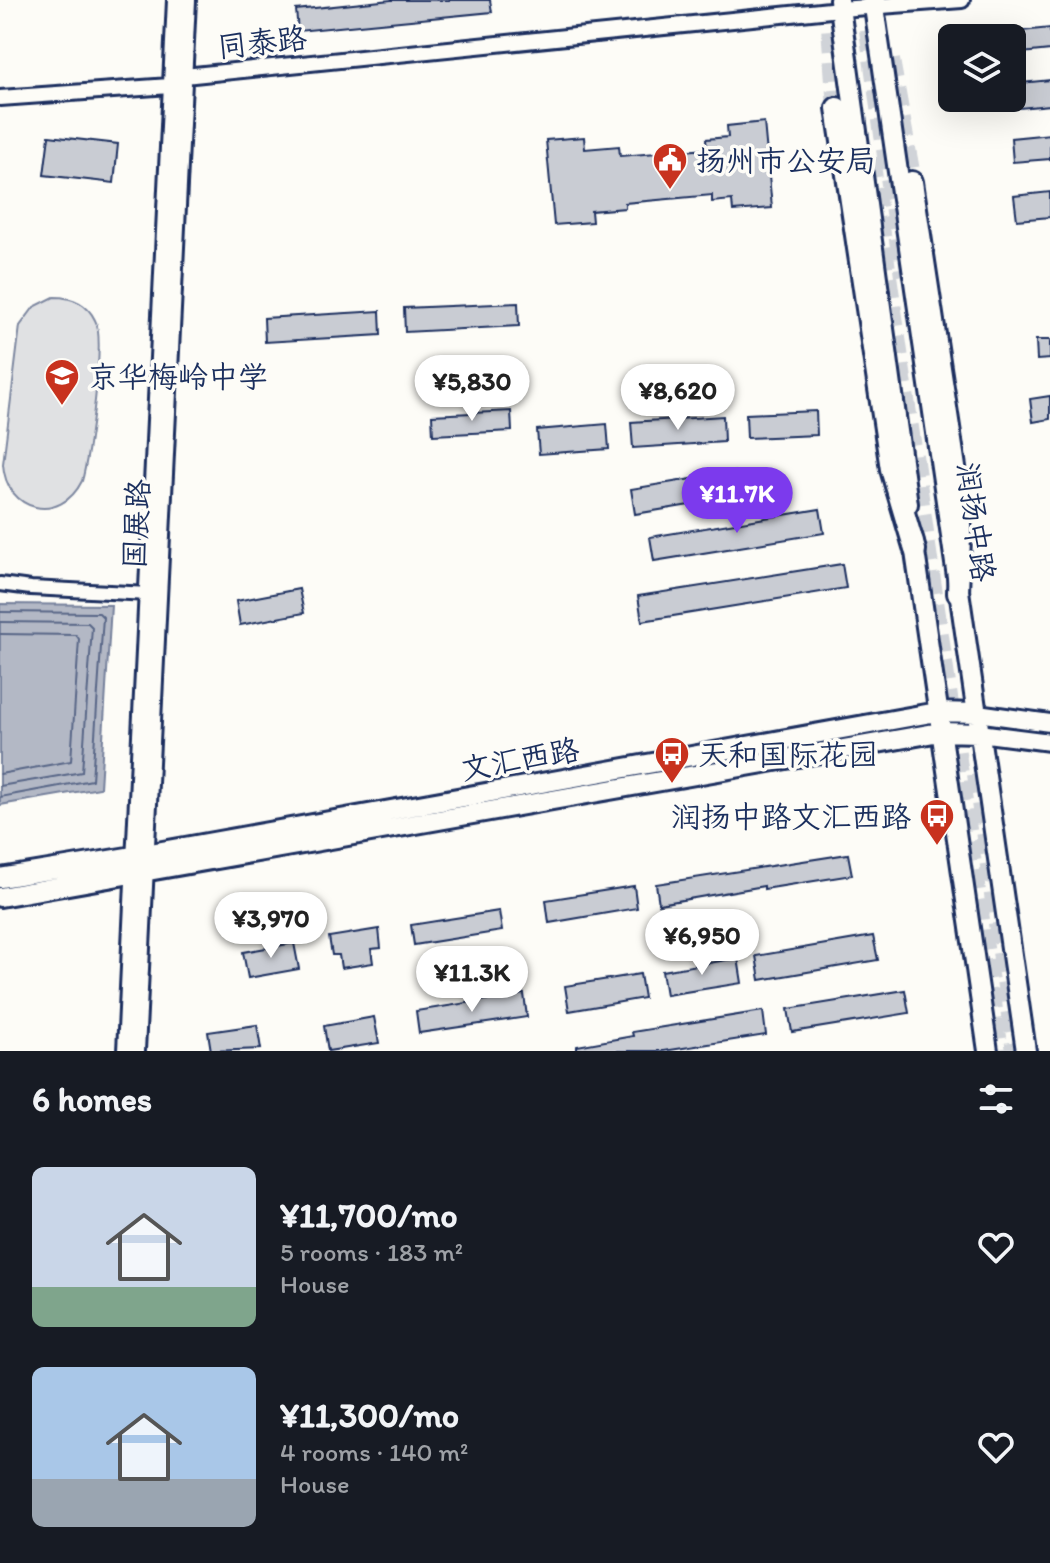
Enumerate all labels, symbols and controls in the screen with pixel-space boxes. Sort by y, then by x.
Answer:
street label: 同泰路 [215,19,309,65]
map controls [938,24,1026,112]
button: layers [938,24,1026,112]
public building icon: 扬州市公安局 [651,141,689,191]
place label: 扬州市公安局 [696,142,876,179]
pin: ¥5,830 [407,355,537,423]
school or university icon: 京华梅岭中学 [43,357,81,407]
place label: 京华梅岭中学 [88,358,268,395]
pin: ¥8,620 [613,364,743,432]
text: ¥5,830 [433,365,511,397]
text: ¥8,620 [639,374,717,406]
street label: 润扬中路 [949,460,1003,584]
pin: ¥11.7K [672,467,802,535]
text: ¥11.7K [700,477,774,509]
street label: 国展路 [115,478,157,570]
street label: 文汇西路 [458,730,582,788]
bus stop icon: 天和国际花园 [653,735,691,785]
place label: 天和国际花园 [698,736,878,773]
bus stop icon: 润扬中路文汇西路 [918,797,956,847]
place label: 润扬中路文汇西路 [671,798,911,835]
pin: ¥3,970 [206,892,336,960]
text: ¥3,970 [232,902,310,934]
pin: ¥6,950 [637,909,767,977]
text: ¥6,950 [663,919,741,951]
pin: ¥11.3K [407,946,537,1014]
text: ¥11.3K [434,956,510,988]
icon: filters [974,1077,1018,1121]
text: 6 homes [32,1079,152,1120]
text: ¥11,700/mo [280,1195,458,1236]
icon: home [96,1199,192,1295]
icon: heart [974,1225,1018,1269]
text: 5 rooms · 183 m² [280,1236,463,1268]
text: House [280,1268,350,1300]
text: ¥11,300/mo [280,1395,459,1436]
icon: home [96,1399,192,1495]
icon: heart [974,1425,1018,1469]
text: 4 rooms · 140 m² [280,1436,468,1468]
text: House [280,1468,350,1500]

